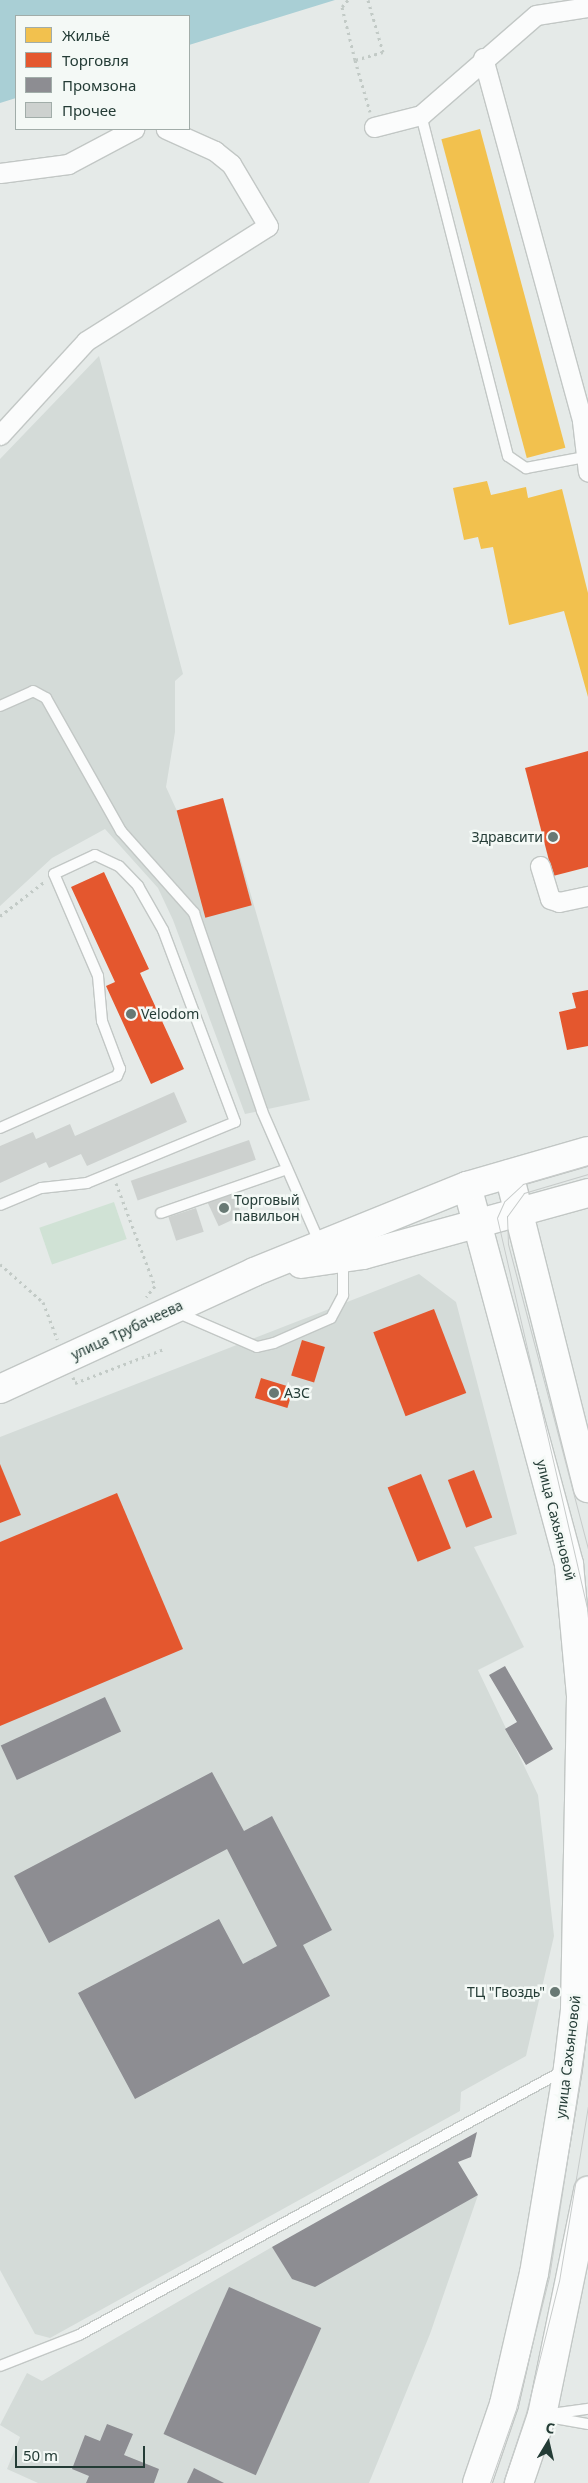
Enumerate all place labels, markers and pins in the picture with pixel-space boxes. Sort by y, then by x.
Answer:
place label: Здравсити [471,829,543,845]
marker: Здравсити [547,831,559,843]
place label: Velodom [141,1006,199,1022]
marker: Velodom [125,1008,137,1020]
place label: Торговый павильон [234,1192,300,1224]
marker: Торговый павильон [218,1202,230,1214]
place label: АЗС [284,1385,310,1401]
marker: АЗС [268,1387,280,1399]
place label: ТЦ "Гвоздь" [467,1984,545,2000]
marker: ТЦ "Гвоздь" [549,1986,561,1998]

